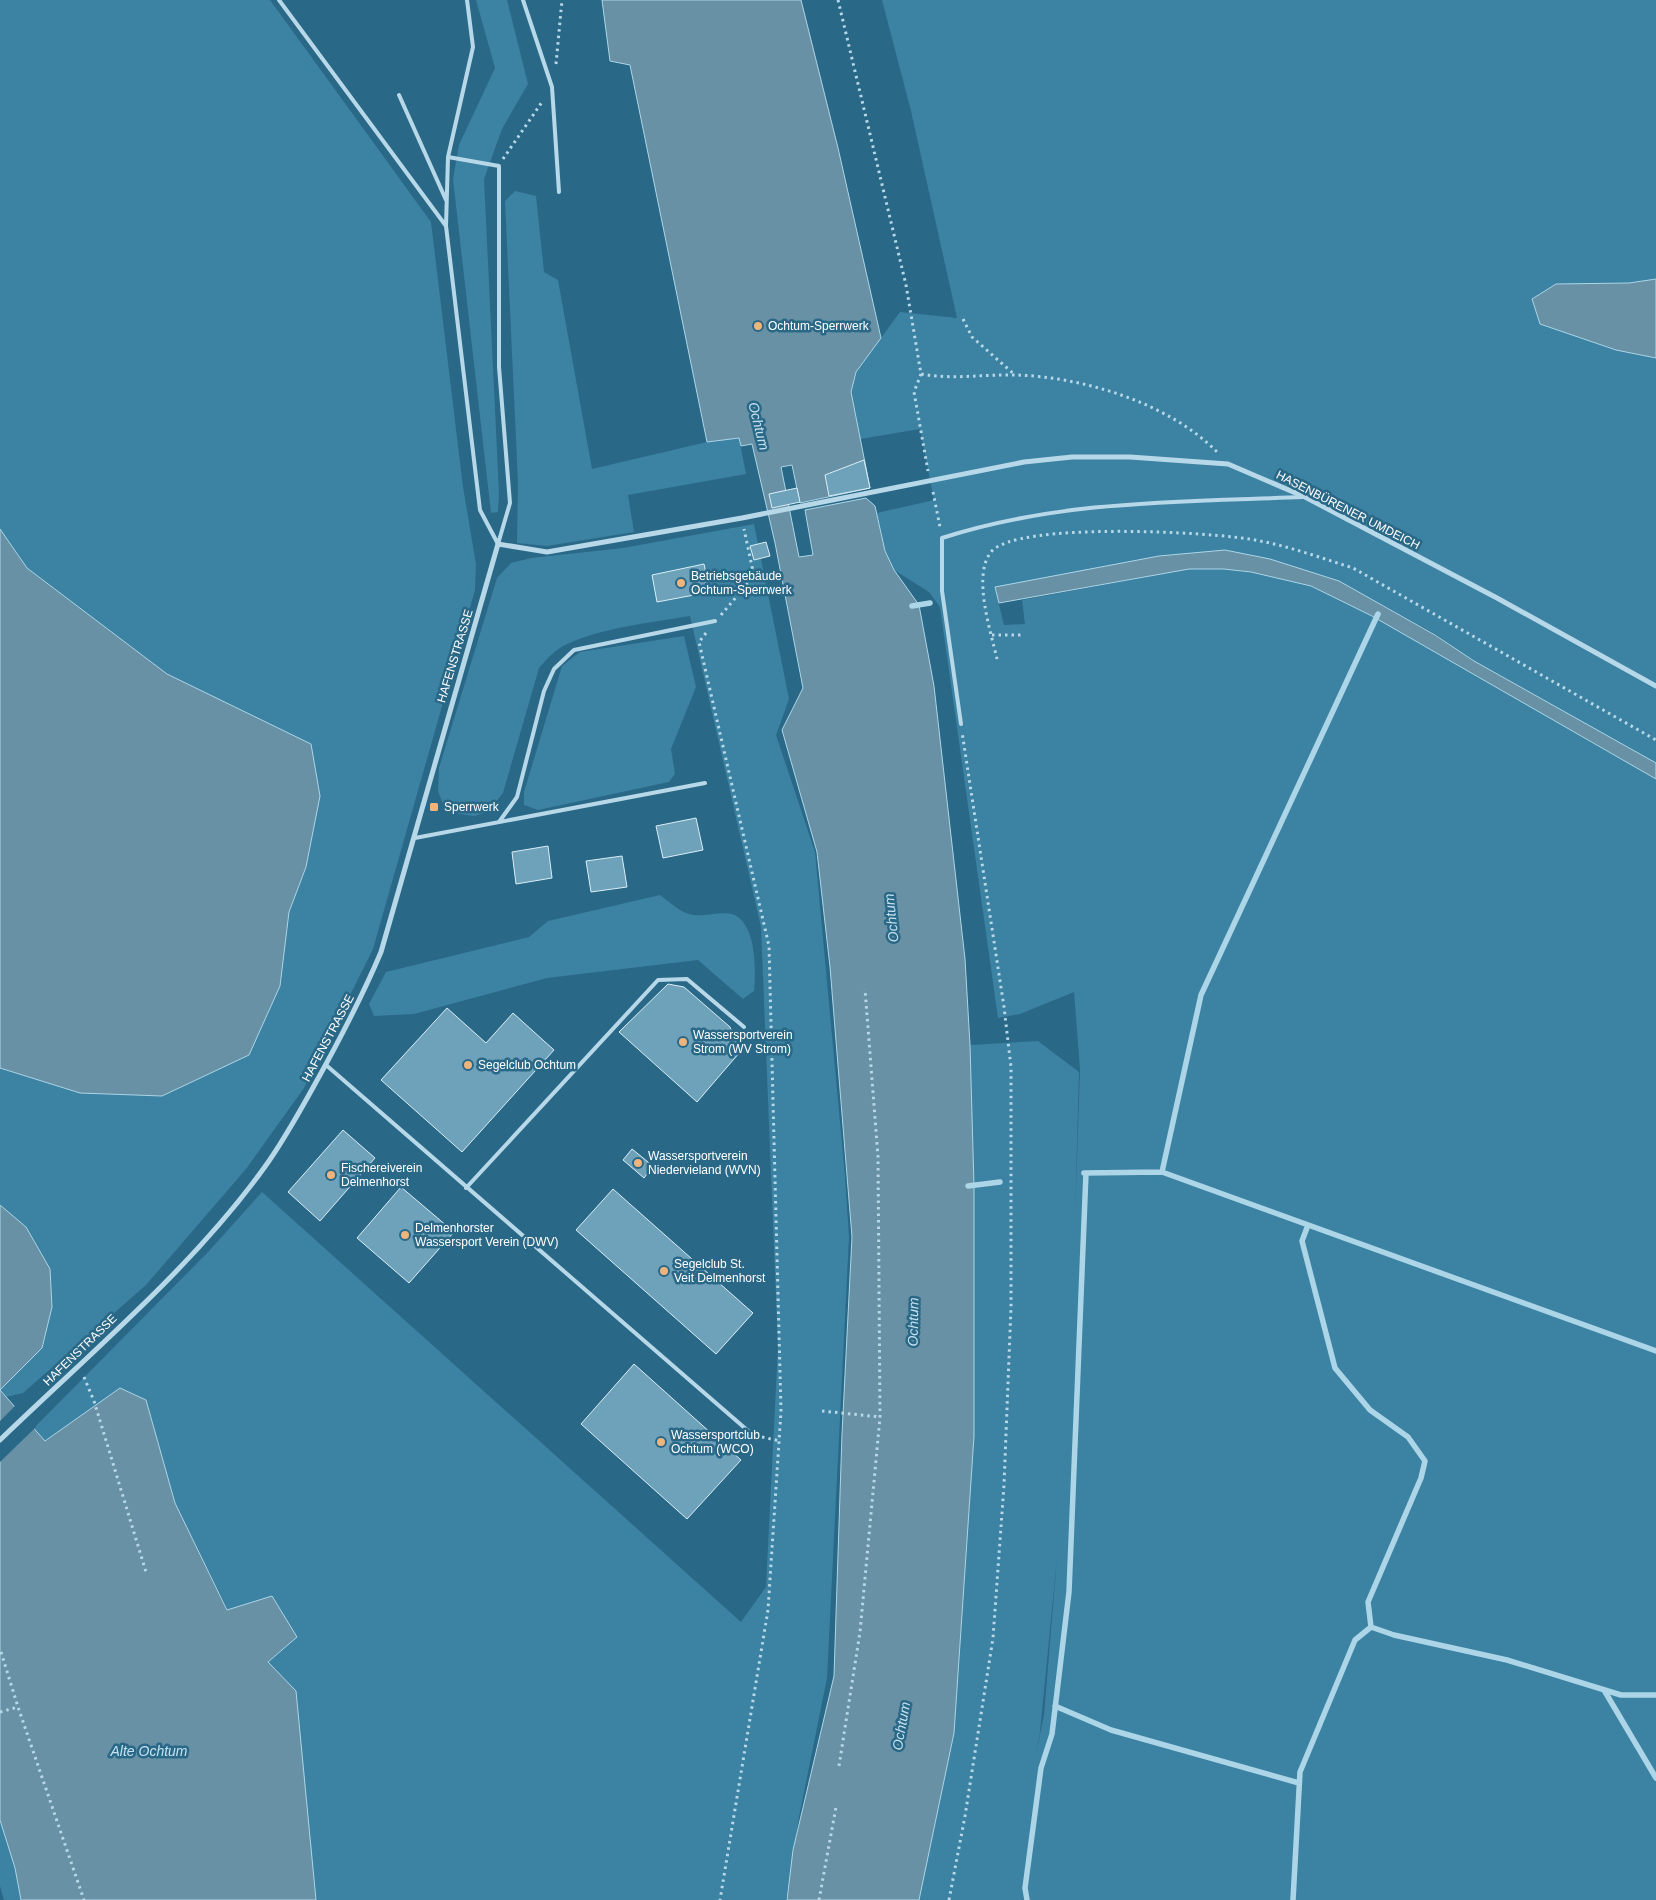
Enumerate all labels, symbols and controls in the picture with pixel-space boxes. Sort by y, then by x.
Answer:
place label: Ochtum-Sperrwerk [768,319,870,333]
marker: Ochtum-Sperrwerk [752,320,764,332]
water label: Ochtum [745,400,773,452]
street label: HASENBÜRENER UMDEICH [1274,468,1422,552]
place label: Betriebsgebäude Ochtum-Sperrwerk [691,569,793,597]
marker: Betriebsgebäude Ochtum-Sperrwerk [675,577,687,589]
street label: HAFENSTRASSE [434,608,476,704]
place label: Sperrwerk [444,800,500,814]
marker: Sperrwerk [428,801,440,813]
water label: Ochtum [880,892,902,943]
street label: HAFENSTRASSE [299,992,357,1084]
place label: Wassersportverein Strom (WV Strom) [693,1028,793,1056]
marker: Wassersportverein Strom (WV Strom) [677,1036,689,1048]
place label: Segelclub Ochtum [478,1058,576,1072]
marker: Segelclub Ochtum [462,1059,474,1071]
place label: Wassersportverein Niedervieland (WVN) [648,1149,761,1177]
marker: Wassersportverein Niedervieland (WVN) [632,1157,644,1169]
place label: Fischereiverein Delmenhorst [341,1161,422,1189]
marker: Fischereiverein Delmenhorst [325,1169,337,1181]
place label: Delmenhorster Wassersport Verein (DWV) [415,1221,559,1249]
marker: Delmenhorster Wassersport Verein (DWV) [399,1229,411,1241]
place label: Segelclub St. Veit Delmenhorst [674,1257,766,1285]
marker: Segelclub St. Veit Delmenhorst [658,1265,670,1277]
water label: Ochtum [905,1297,921,1347]
street label: HAFENSTRASSE [40,1311,120,1389]
place label: Wassersportclub Ochtum (WCO) [671,1428,760,1456]
marker: Wassersportclub Ochtum (WCO) [655,1436,667,1448]
water label: Ochtum [889,1700,913,1752]
water label: Alte Ochtum [109,1743,188,1759]

